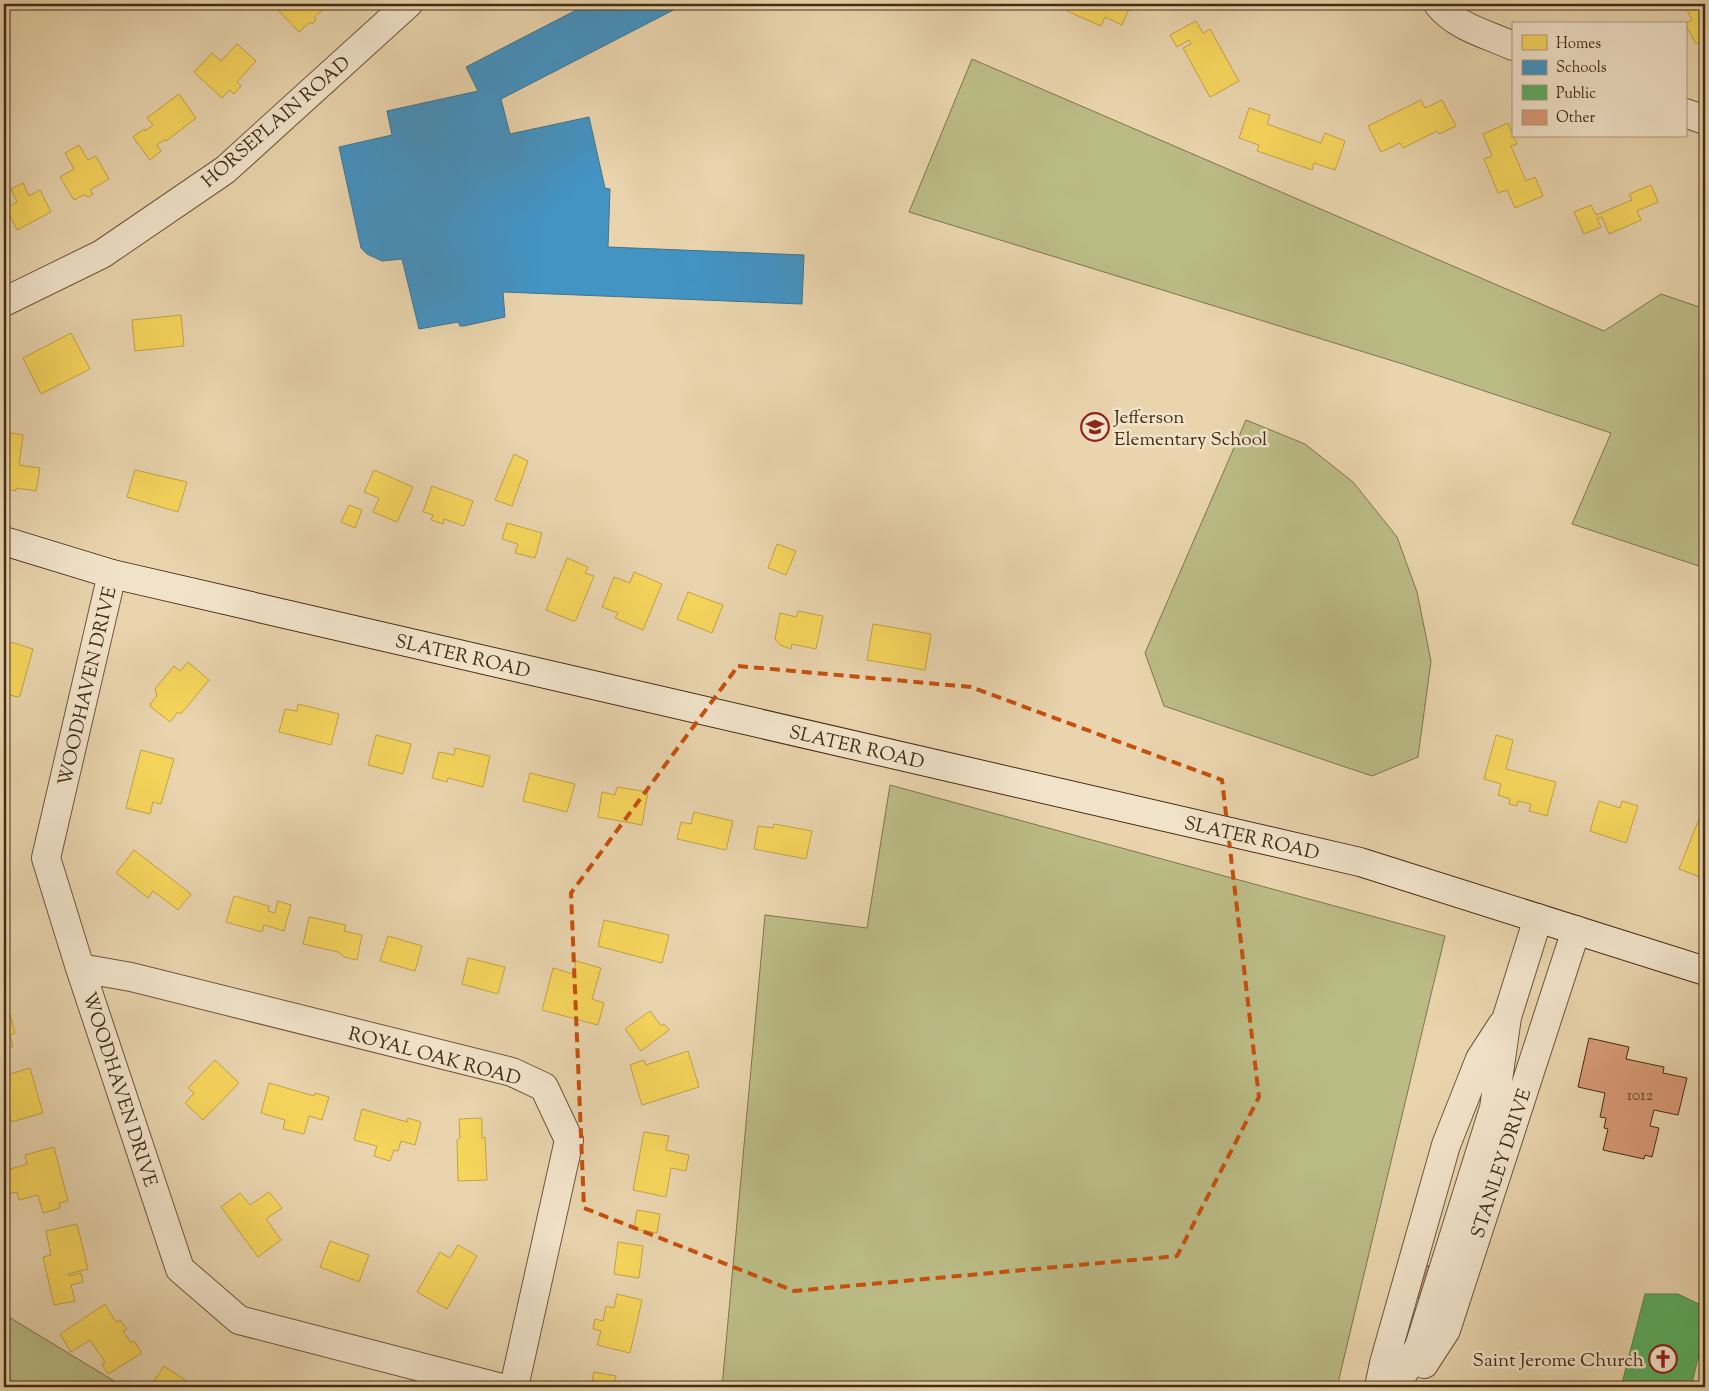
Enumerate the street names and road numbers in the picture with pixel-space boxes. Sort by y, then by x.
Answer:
street label: HORSEPLAIN ROAD [196,51,357,195]
street label: WOODHAVEN DRIVE [52,584,125,789]
street label: SLATER ROAD [392,629,533,686]
street label: SLATER ROAD [786,720,927,777]
street label: SLATER ROAD [1181,811,1322,868]
street label: WOODHAVEN DRIVE [74,989,163,1191]
street label: ROYAL OAK ROAD [345,1021,524,1093]
street label: STANLEY DRIVE [1465,1085,1539,1242]

